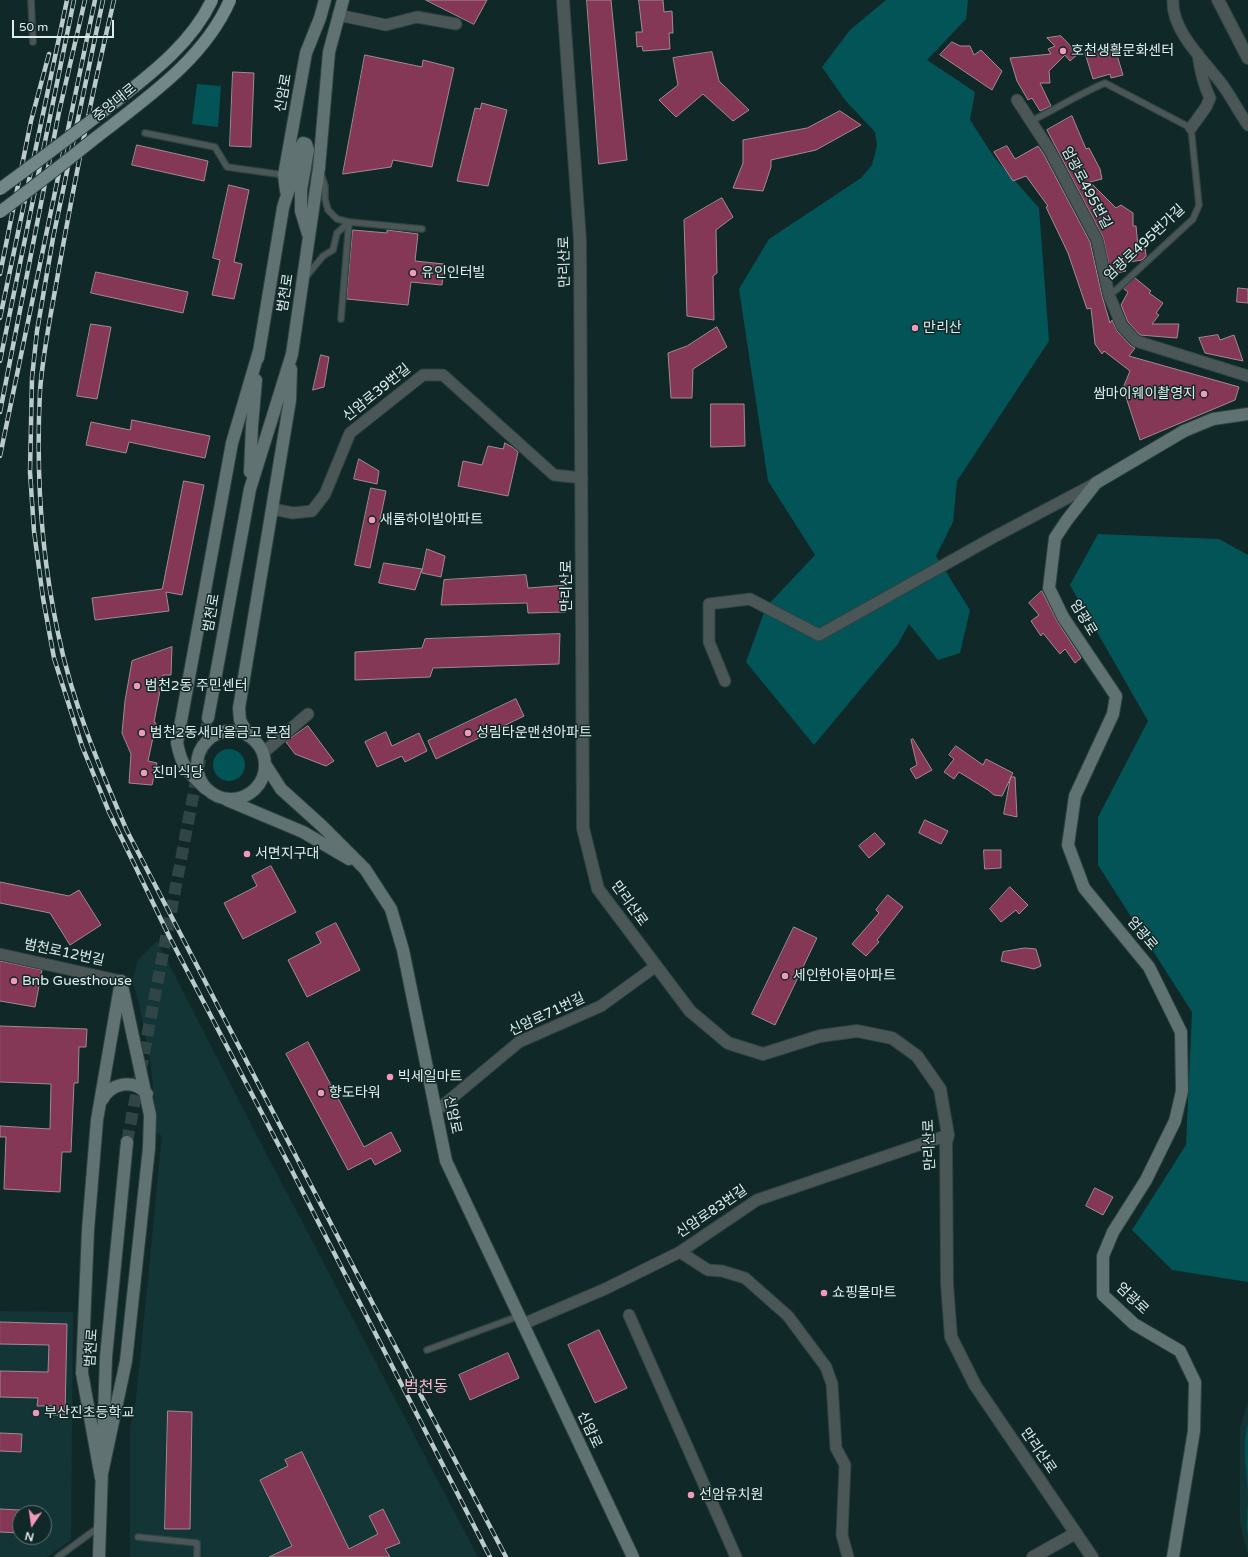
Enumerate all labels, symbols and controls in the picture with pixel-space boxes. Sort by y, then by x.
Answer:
scale bar [14,12,116,38]
text: 50 m [19,20,48,34]
place label: 호천생활문화센터 [1071,43,1174,59]
marker: 호천생활문화센터 [1058,46,1068,56]
street label: 신암로 [272,73,296,113]
street label: 중앙대로 [90,80,140,126]
street label: 엄광로495번길 [1057,144,1115,232]
street label: 엄광로495번가길 [1101,202,1189,284]
street label: 만리산로 [556,236,574,288]
place label: 유인인터빌 [421,265,485,281]
marker: 유인인터빌 [408,268,418,278]
street label: 범천로 [275,273,297,313]
place label: 만리산 [923,320,962,336]
marker: 만리산 [910,323,920,333]
street label: 신암로39번길 [340,361,414,425]
place label: 쌈마이웨이촬영지 [1093,386,1196,402]
marker: 쌈마이웨이촬영지 [1199,389,1209,399]
place label: 새롬하이빌아파트 [380,512,483,528]
marker: 새롬하이빌아파트 [367,515,377,525]
street label: 만리산로 [559,560,575,612]
street label: 범천로 [200,593,224,633]
street label: 엄광로 [1066,597,1100,639]
place label: 범천2동 주민센터 [145,678,248,694]
marker: 범천2동 주민센터 [132,681,142,691]
place label: 범천2동새마을금고 본점 [150,725,291,741]
place label: 성림타운맨션아파트 [476,725,592,741]
marker: 범천2동새마을금고 본점 [137,728,147,738]
marker: 성림타운맨션아파트 [463,728,473,738]
place label: 진미식당 [152,765,204,781]
marker: 진미식당 [139,768,149,778]
place label: 서면지구대 [255,846,319,862]
marker: 서면지구대 [242,849,252,859]
street label: 만리산로 [607,878,651,930]
street label: 엄광로 [1123,914,1161,954]
street label: 범천로12번길 [22,936,106,970]
place label: 세인한아름아파트 [793,968,896,984]
marker: 세인한아름아파트 [780,971,790,981]
place label: Bnb Guesthouse [22,973,132,989]
marker: Bnb Guesthouse [9,976,19,986]
street label: 신암로71번길 [506,990,588,1040]
place label: 빅세일마트 [398,1069,462,1085]
marker: 빅세일마트 [385,1072,395,1082]
place label: 향도타워 [329,1085,381,1101]
marker: 향도타워 [316,1088,326,1098]
street label: 신암로 [440,1094,464,1136]
street label: 만리산로 [921,1119,939,1171]
street label: 신암로83번길 [673,1182,751,1242]
street label: 엄광로 [1112,1280,1152,1318]
place label: 쇼핑몰마트 [832,1285,896,1301]
marker: 쇼핑몰마트 [819,1288,829,1298]
street label: 범천로 [82,1328,102,1368]
district label: 범천동 [404,1378,448,1398]
place label: 부산진초등학교 [44,1405,134,1421]
marker: 부산진초등학교 [31,1408,41,1418]
street label: 신암로 [573,1409,605,1451]
street label: 만리산로 [1017,1425,1059,1477]
place label: 선암유치원 [699,1487,763,1503]
marker: 선암유치원 [686,1490,696,1500]
north arrow [12,1505,52,1545]
text: N [24,1529,35,1544]

